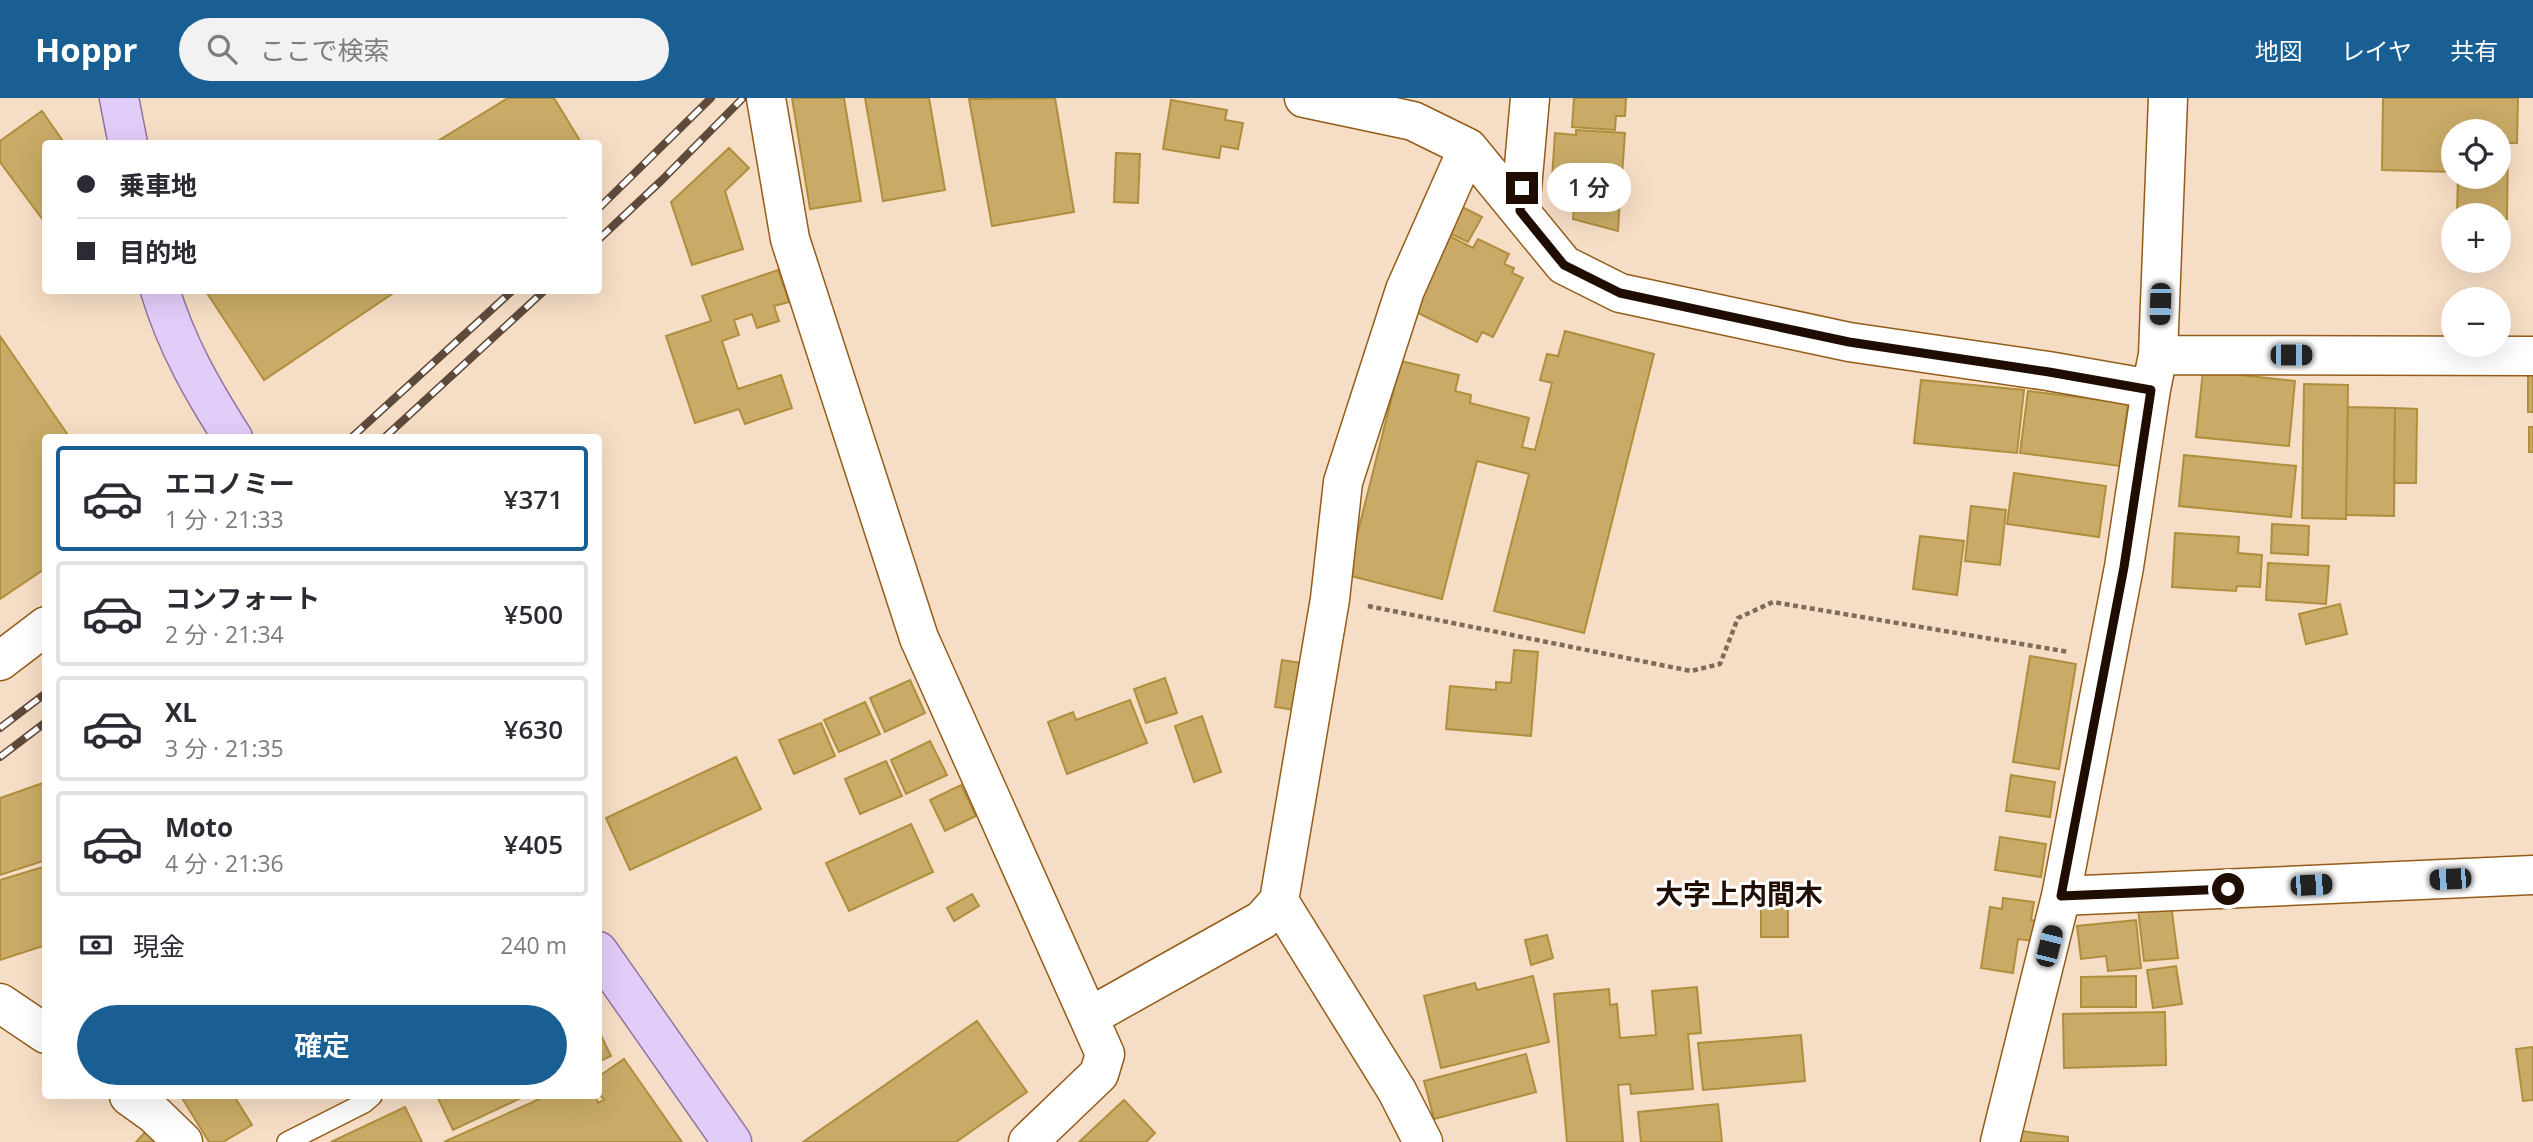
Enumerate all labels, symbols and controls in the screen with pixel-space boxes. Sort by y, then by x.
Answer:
search box [179,18,669,81]
text: Hoppr [35,27,137,72]
icon: search [203,30,241,68]
text: ここで検索 [259,32,389,68]
text: 地図 [2255,34,2303,67]
text: レイヤ [2341,34,2412,67]
text: 共有 [2450,34,2498,67]
map controls [2441,119,2511,357]
button: locate [2441,119,2511,189]
callout: 1 分 [1546,164,1630,212]
text: 乗車地 [119,167,197,203]
text: 1 分 [1568,171,1610,203]
route end [1506,172,1538,204]
button: + [2441,203,2511,273]
text: 目的地 [119,234,197,270]
car [2149,283,2172,325]
button: − [2441,287,2511,357]
car [2271,345,2313,366]
text: エコノミー [165,465,295,501]
icon: car [81,467,144,530]
text: ¥371 [504,481,563,517]
text: 1 分 · 21:33 [165,503,284,535]
text: コンフォート [165,580,320,616]
icon: car [81,582,144,645]
text: ¥500 [504,596,563,632]
text: 2 分 · 21:34 [165,618,284,650]
text: XL [165,694,197,730]
icon: car [81,697,144,760]
text: ¥630 [504,711,563,747]
text: 3 分 · 21:35 [165,732,284,764]
text: Moto [165,809,233,845]
icon: car [81,812,144,875]
text: ¥405 [504,826,563,862]
text: 4 分 · 21:36 [165,847,284,879]
car [2429,867,2472,891]
route start [2212,873,2244,905]
car [2290,873,2333,897]
district label: 大字上内間木 [1655,874,1823,912]
car [2034,923,2065,969]
icon: cash [77,926,115,964]
text: 現金 [133,928,185,964]
text: 240 m [500,929,567,961]
button: 確定 [77,1005,567,1085]

